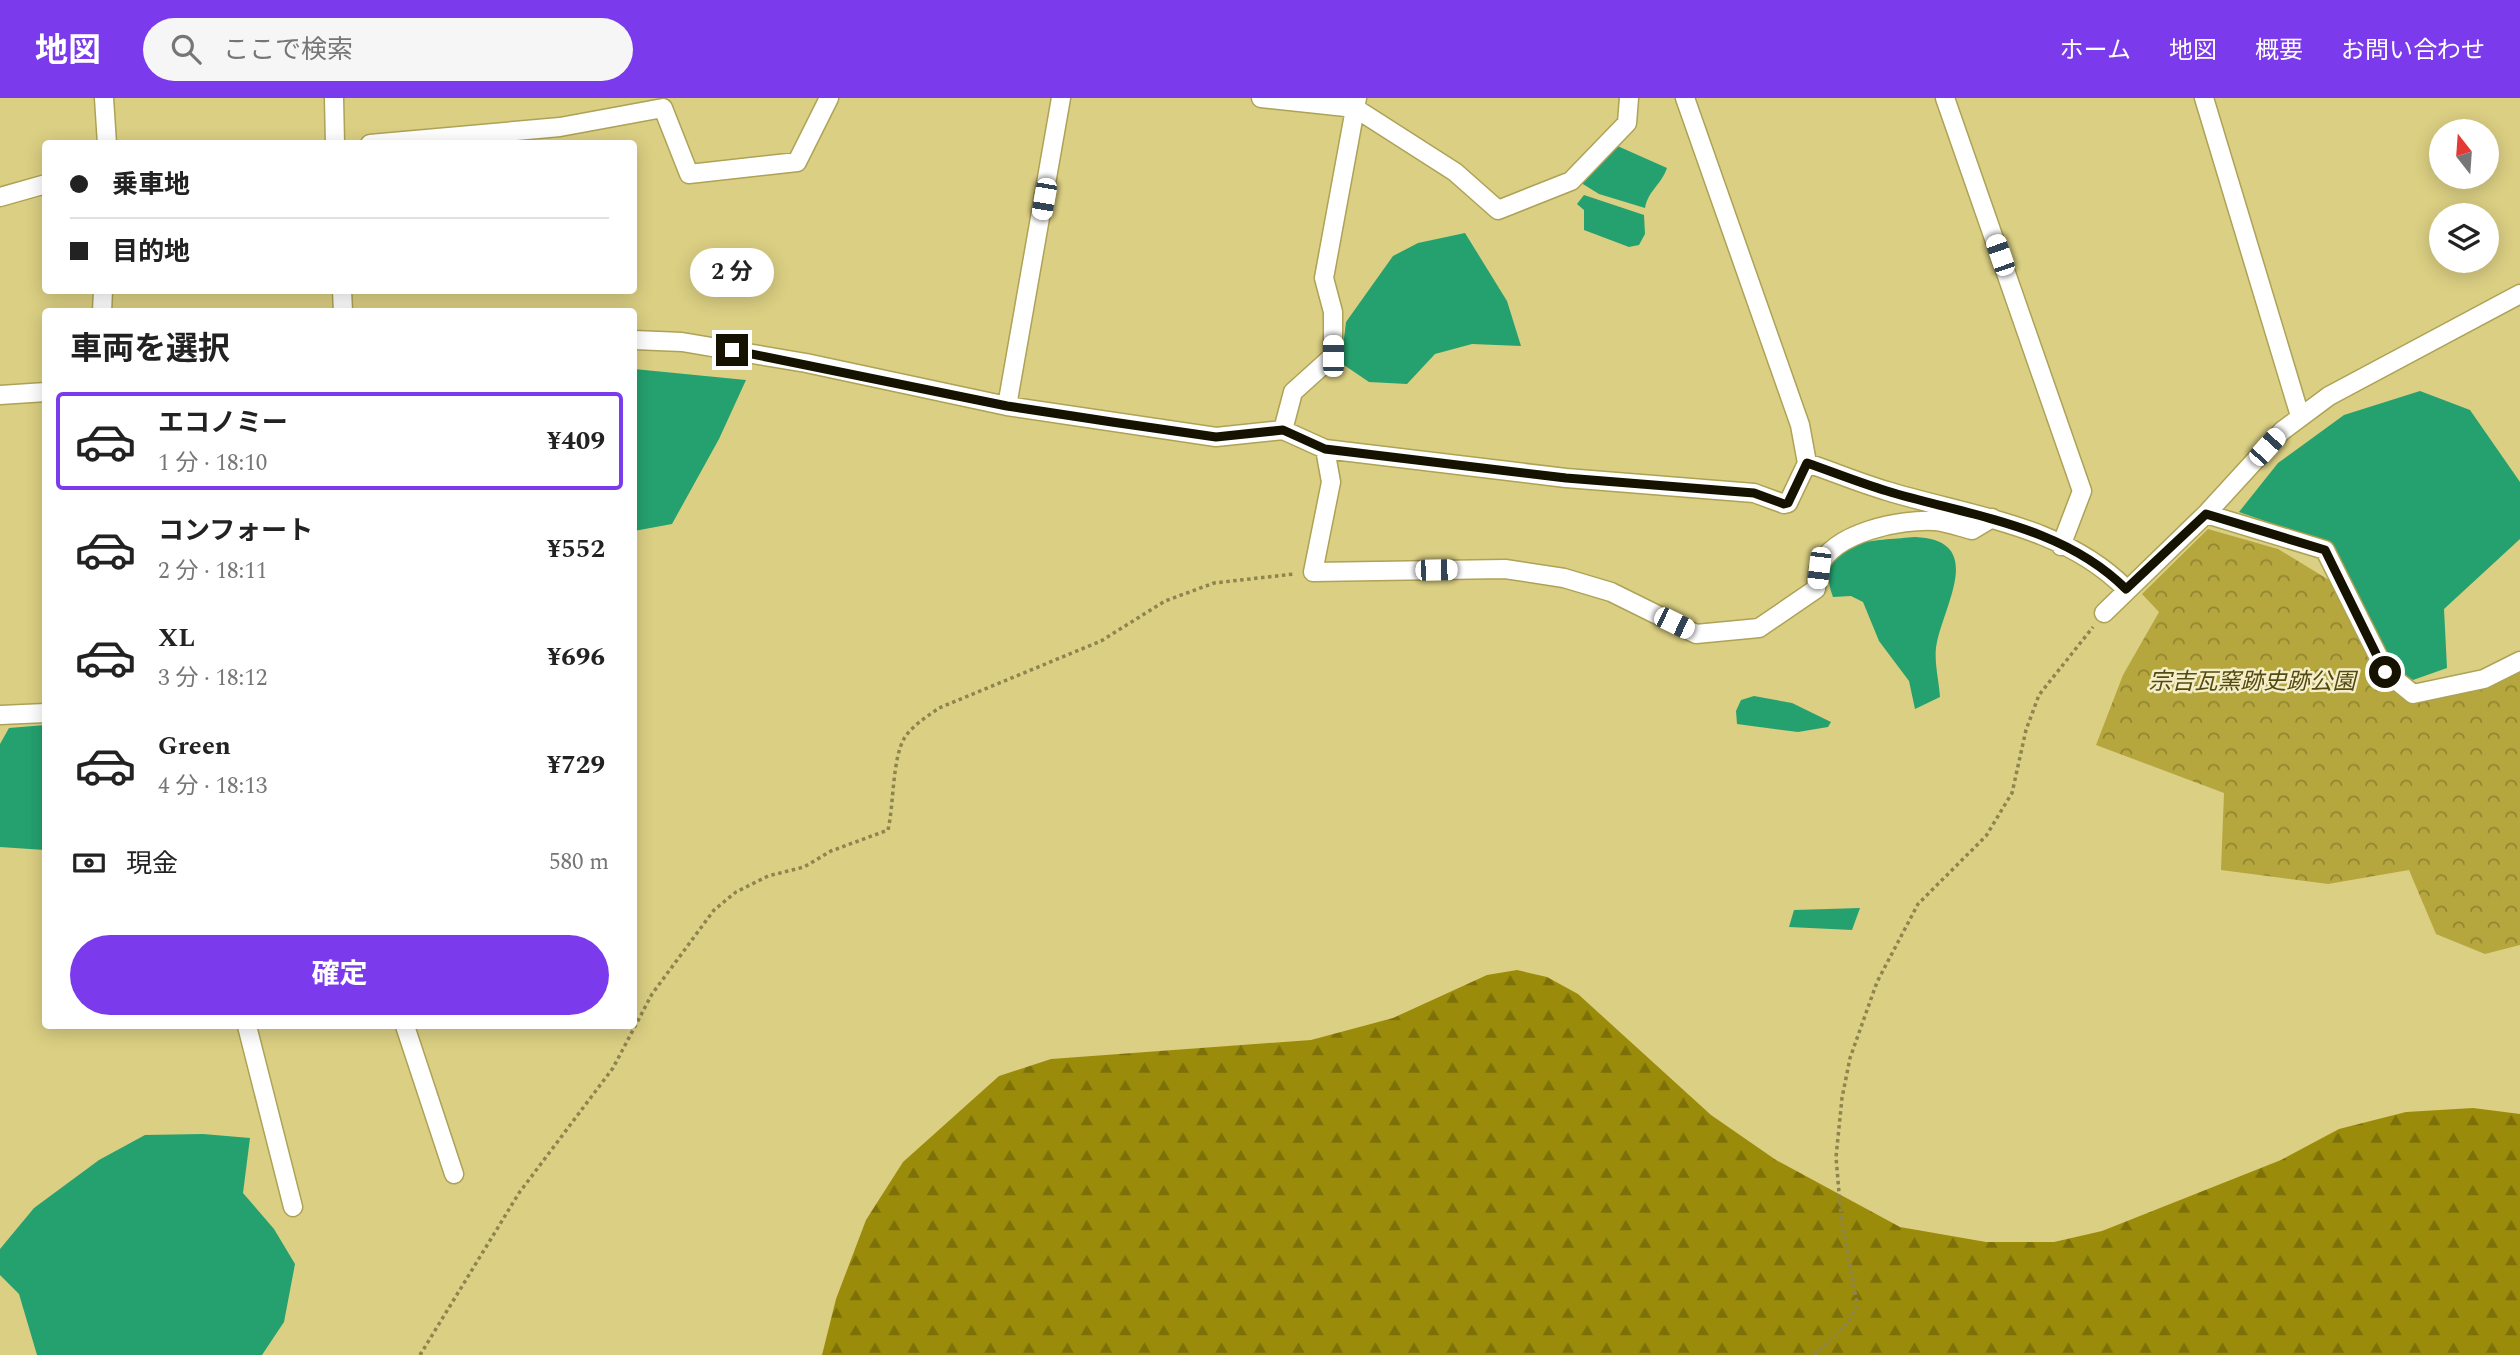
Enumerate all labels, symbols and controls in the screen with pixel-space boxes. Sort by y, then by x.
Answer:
search box [143,18,633,81]
text: 地図 [35,26,101,76]
icon: search [167,30,205,68]
text: ここで検索 [223,30,353,70]
text: ホーム [2060,33,2131,69]
text: 地図 [2169,33,2217,69]
text: 概要 [2255,33,2303,69]
text: お問い合わせ [2341,33,2485,69]
north arrow [2429,119,2499,189]
map controls [2429,119,2499,273]
text: 乗車地 [112,165,190,205]
car [1031,176,1058,222]
button: layers [2429,203,2499,273]
text: 目的地 [112,232,190,272]
car [1984,232,2017,278]
callout: 2 分 [690,248,774,298]
text: 2 分 [711,255,753,290]
text: 車両を選択 [70,325,230,374]
route end [716,334,748,366]
car [1323,335,1344,377]
text: エコノミー [158,403,288,443]
icon: car [74,410,137,473]
text: ¥409 [547,421,605,461]
car [2246,424,2289,470]
text: 1 分 · 18:10 [158,446,267,481]
text: コンフォート [158,511,313,551]
icon: car [74,518,137,581]
text: ¥552 [547,529,605,569]
car [1807,546,1832,590]
text: 2 分 · 18:11 [158,554,267,589]
car [1415,559,1458,581]
car [1651,604,1698,642]
text: XL [158,618,195,658]
icon: car [74,626,137,689]
text: ¥696 [547,637,605,677]
route start [2369,656,2401,688]
text: 3 分 · 18:12 [158,661,267,696]
park label: 宗吉瓦窯跡史跡公園 [2149,665,2359,700]
text: Green [158,726,231,766]
icon: car [74,734,137,797]
text: ¥729 [547,745,605,785]
text: 4 分 · 18:13 [158,769,267,804]
icon: cash [70,844,108,882]
text: 現金 [126,844,178,884]
text: 580 m [549,845,609,880]
button: 確定 [70,935,609,1015]

